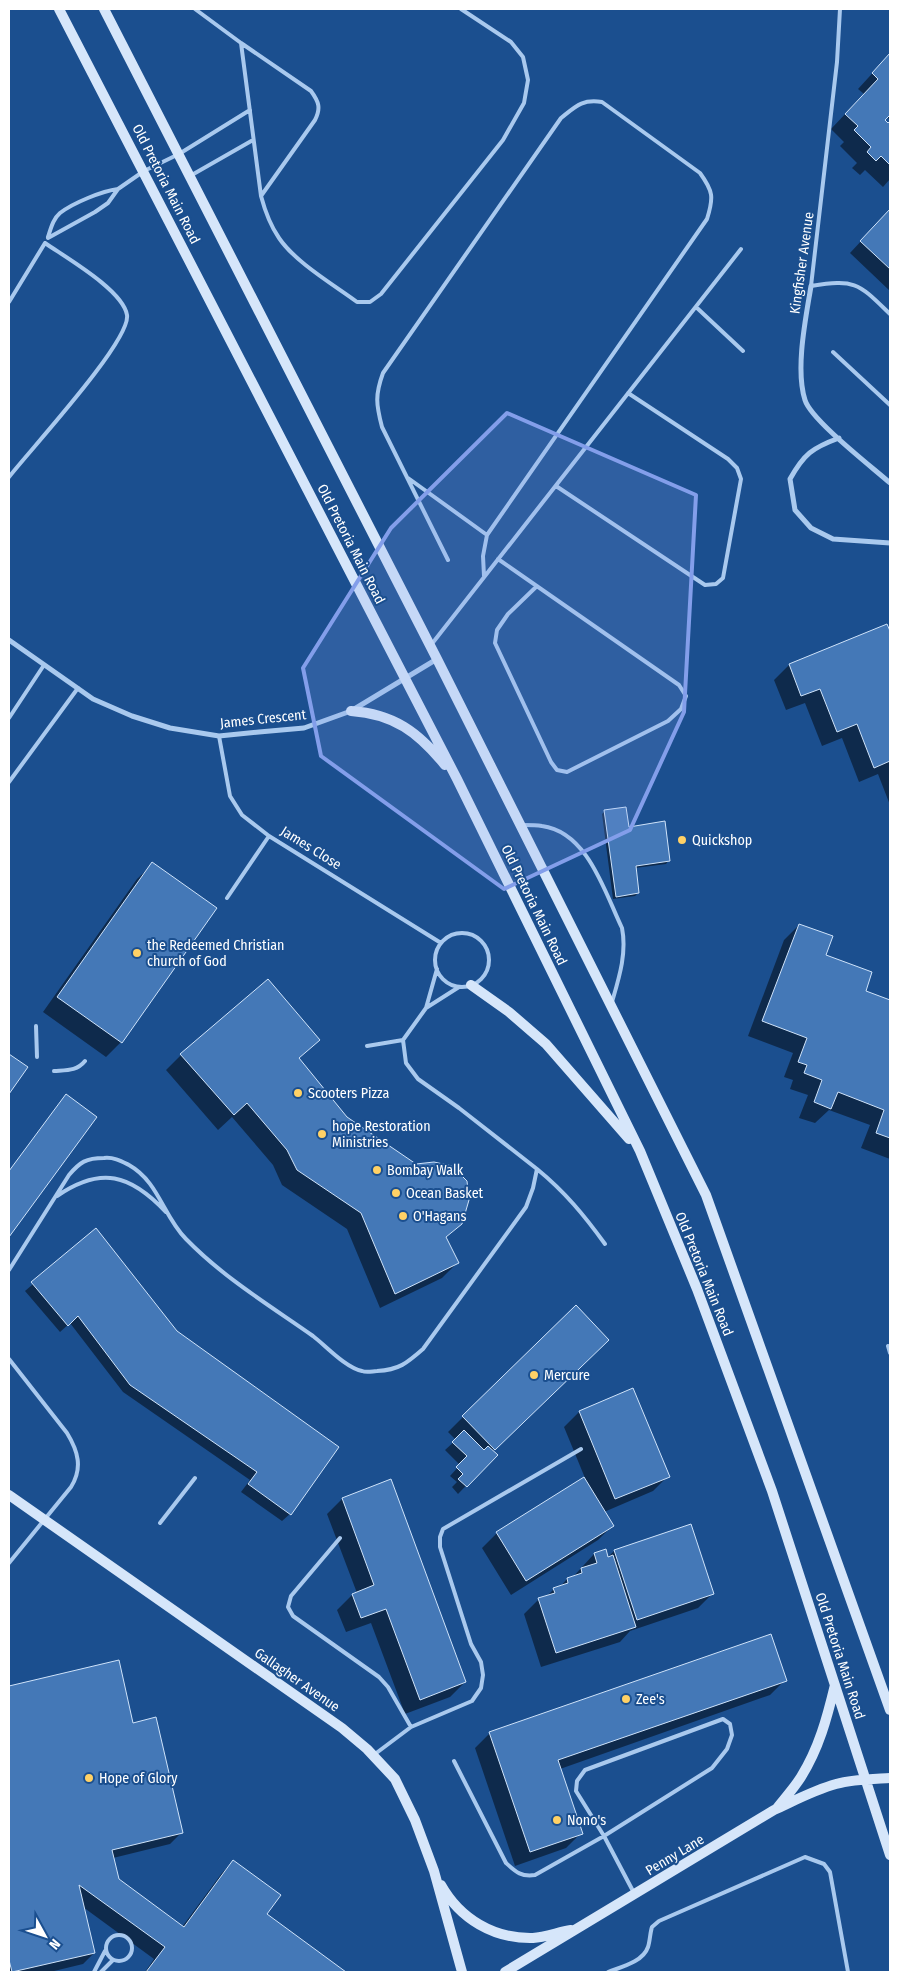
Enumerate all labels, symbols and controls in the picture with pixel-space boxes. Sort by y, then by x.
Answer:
street label: Old Pretoria Main Road [128,121,204,247]
street label: Kingfisher Avenue [786,211,818,315]
street label: Old Pretoria Main Road [313,481,389,607]
street label: James Crescent [219,706,307,732]
street label: James Close [277,823,345,873]
place label: Quickshop [692,832,752,849]
marker: Quickshop [676,834,688,846]
street label: Old Pretoria Main Road [497,842,571,968]
place label: the Redeemed Christian church of God [147,937,284,970]
marker: the Redeemed Christian church of God [131,947,143,959]
place label: Scooters Pizza [308,1085,389,1102]
marker: Scooters Pizza [292,1087,304,1099]
place label: hope Restoration Ministries [332,1118,431,1151]
marker: hope Restoration Ministries [316,1128,328,1140]
place label: Bombay Walk [387,1162,464,1179]
marker: Bombay Walk [371,1164,383,1176]
place label: Ocean Basket [406,1185,484,1202]
marker: Ocean Basket [390,1187,402,1199]
place label: O'Hagans [413,1208,466,1225]
marker: O'Hagans [397,1210,409,1222]
street label: Old Pretoria Main Road [671,1210,737,1338]
place label: Mercure [544,1367,590,1384]
marker: Mercure [528,1369,540,1381]
street label: Old Pretoria Main Road [812,1591,868,1721]
street label: Gallagher Avenue [251,1644,343,1716]
place label: Zee's [636,1691,665,1708]
marker: Zee's [620,1693,632,1705]
place label: Hope of Glory [99,1770,178,1787]
marker: Hope of Glory [83,1772,95,1784]
place label: Nono's [567,1812,606,1829]
marker: Nono's [551,1814,563,1826]
street label: Penny Lane [643,1831,707,1879]
north arrow [20,1911,70,1961]
text: N [45,1935,64,1953]

